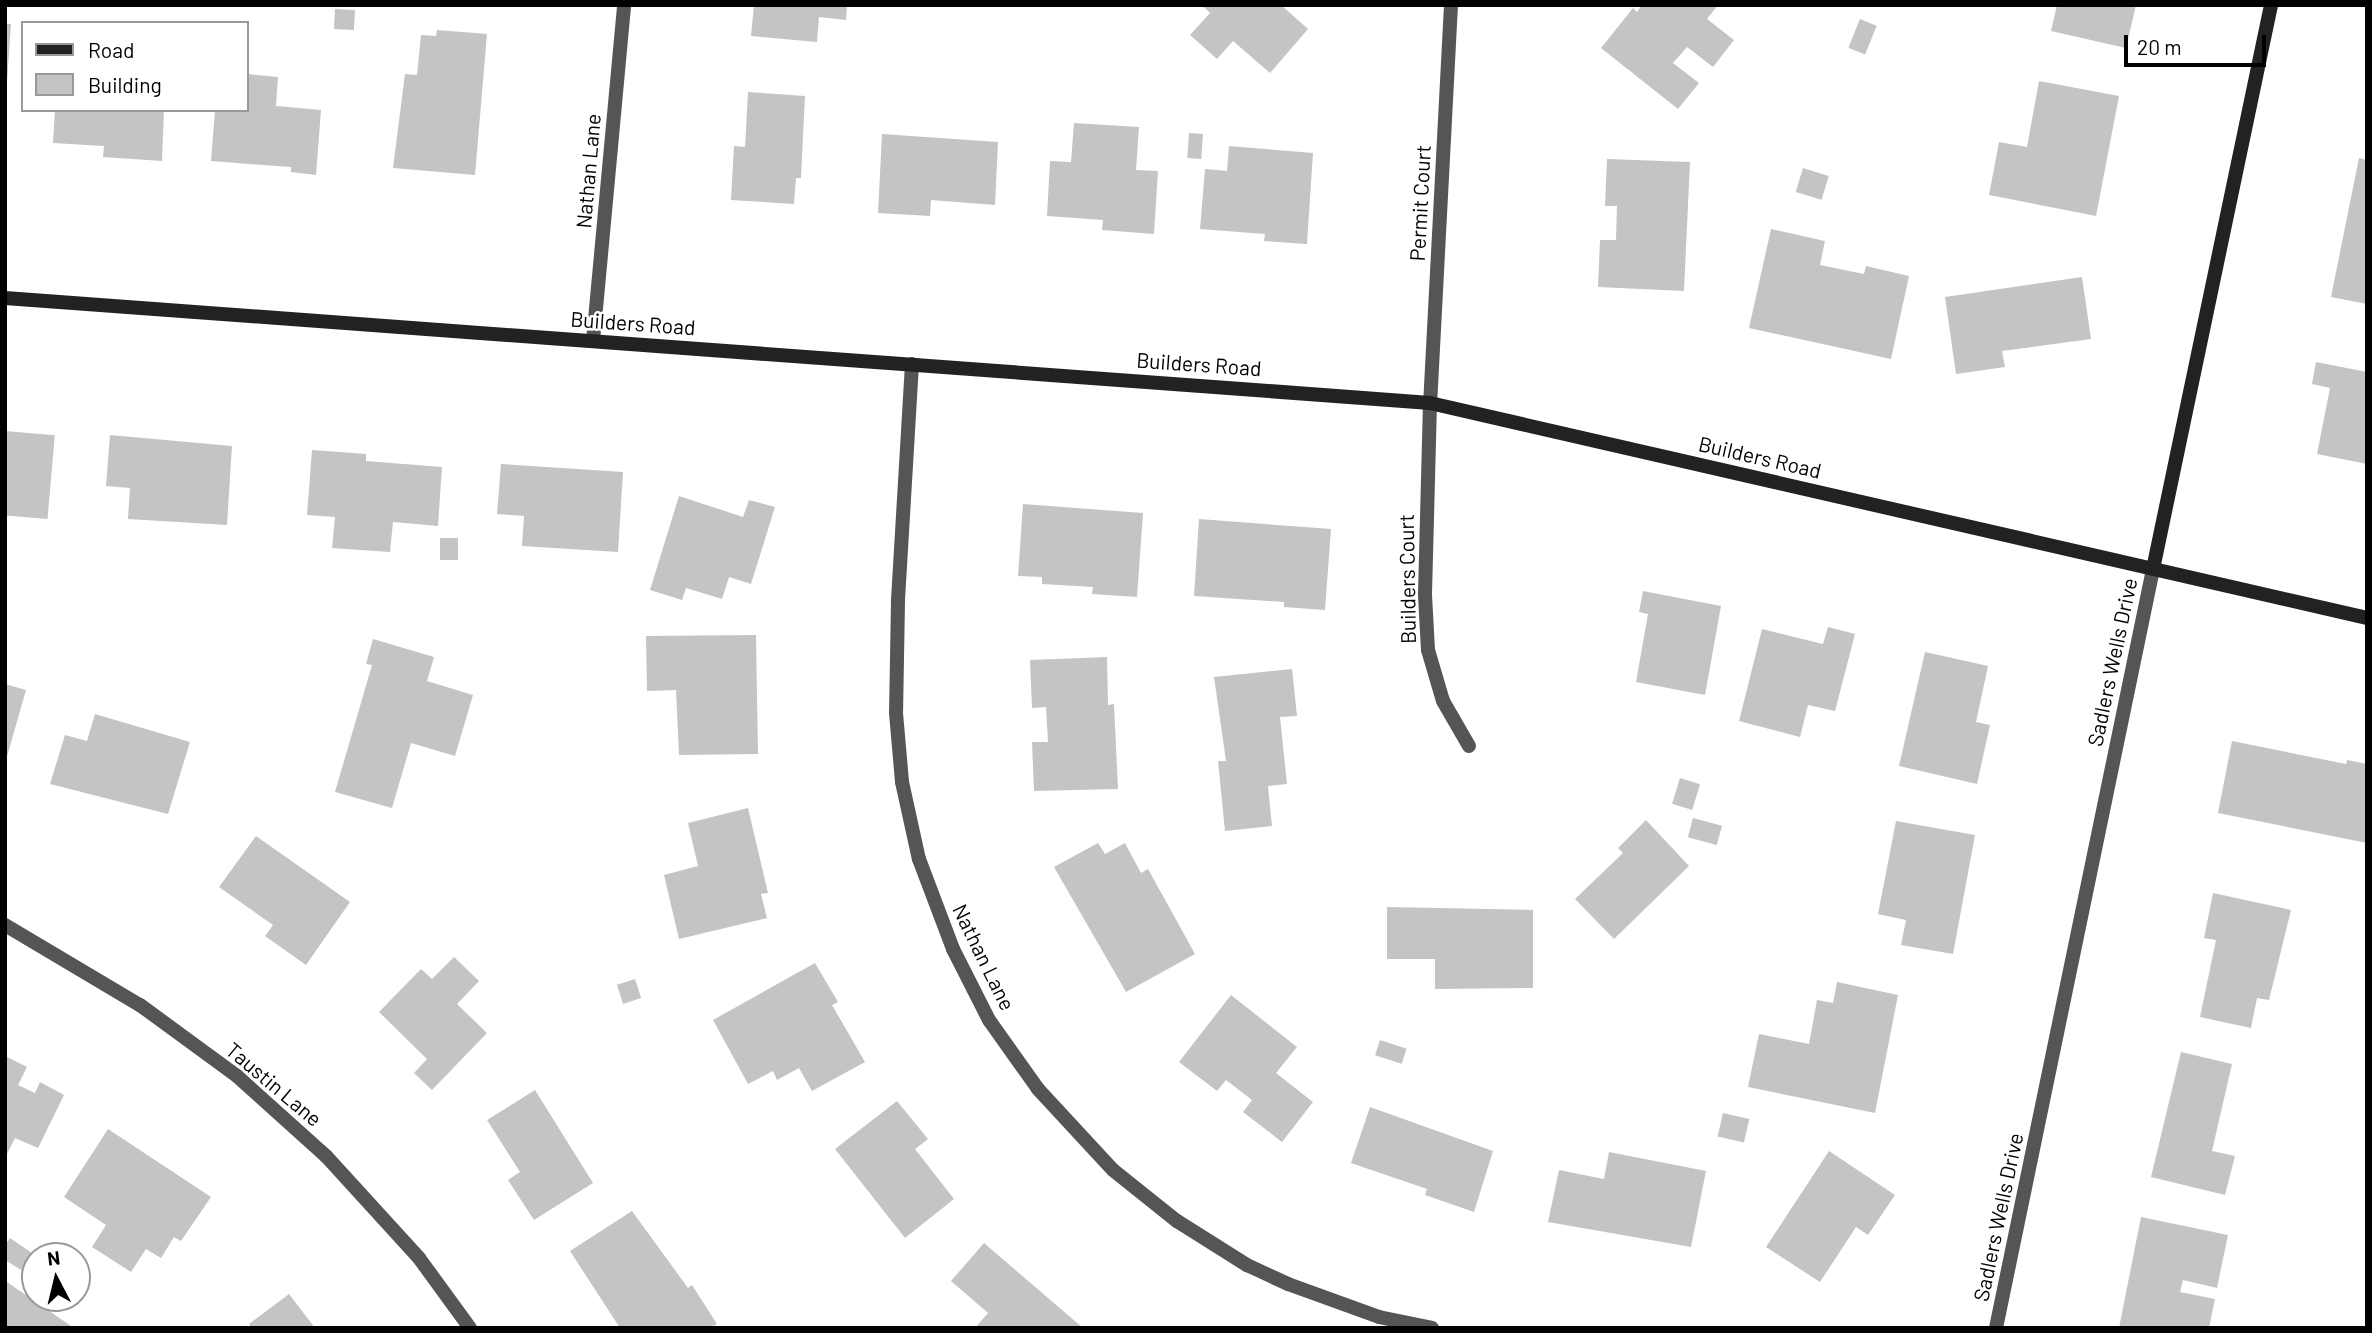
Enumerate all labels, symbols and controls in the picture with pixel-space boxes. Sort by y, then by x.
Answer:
legend [21,21,248,112]
scale bar [2127,21,2269,65]
text: 20 m [2137,34,2182,59]
text: Road [88,37,134,62]
text: Building [88,72,162,97]
street label: Nathan Lane [570,113,606,229]
street label: Permit Court [1404,144,1436,262]
street label: Builders Road [570,306,696,340]
street label: Builders Road [1136,347,1262,381]
street label: Builders Road [1696,431,1824,483]
street label: Builders Court [1393,514,1421,644]
street label: Sadlers Wells Drive [2082,575,2142,749]
street label: Nathan Lane [947,900,1021,1014]
street label: Taustin Lane [221,1037,327,1131]
street label: Sadlers Wells Drive [1968,1130,2028,1304]
north arrow [21,1242,91,1312]
text: N [46,1245,61,1270]

